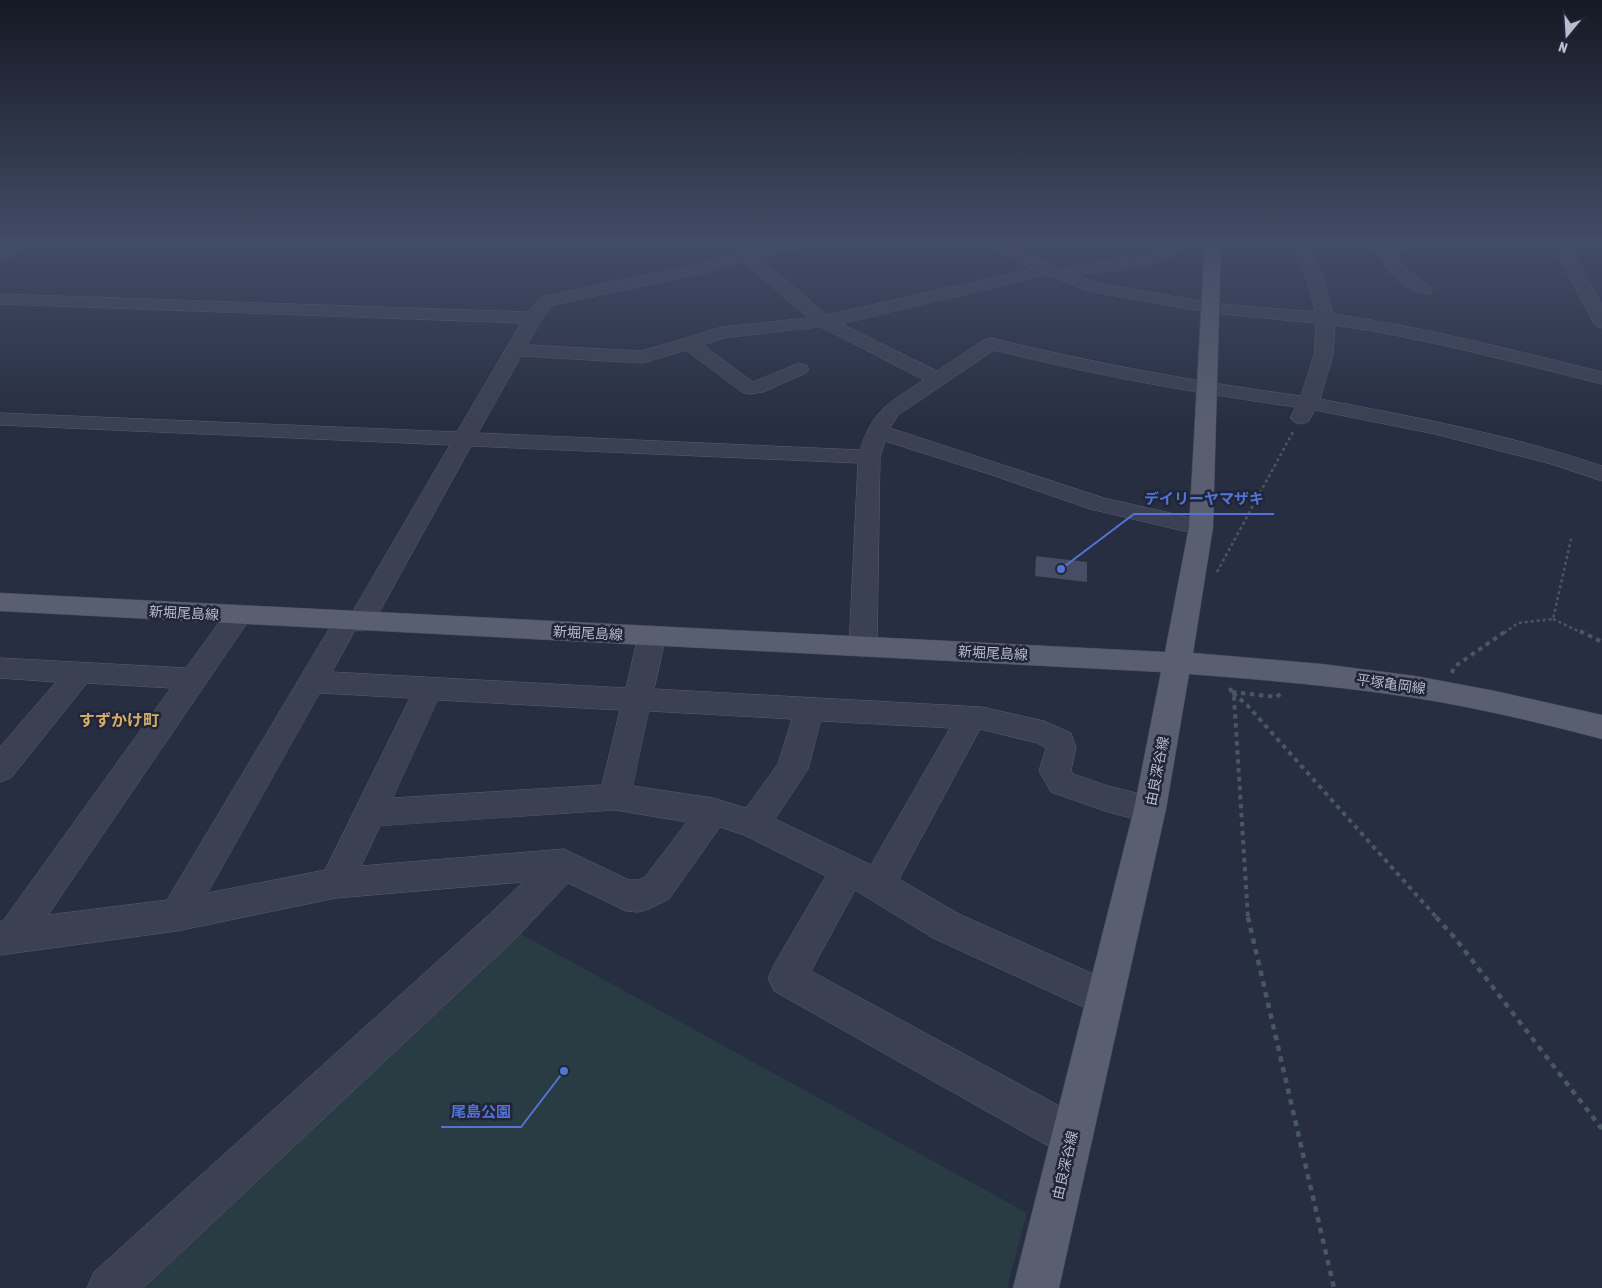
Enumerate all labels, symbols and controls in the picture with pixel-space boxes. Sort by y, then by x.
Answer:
north arrow [1542,10,1592,60]
text: N [1557,38,1569,56]
callout: デイリーヤマザキ [1134,484,1274,514]
text: デイリーヤマザキ [1144,490,1264,507]
street label: 新堀尾島線 [149,603,219,623]
street label: 新堀尾島線 [553,623,623,643]
street label: 新堀尾島線 [958,643,1028,663]
street label: 平塚亀岡線 [1355,671,1427,697]
district label: すずかけ町 [79,711,159,729]
street label: 由良深谷線 [1142,735,1172,807]
callout: 尾島公園 [441,1097,521,1127]
text: 尾島公園 [451,1103,511,1120]
street label: 由良深谷線 [1049,1129,1081,1201]

